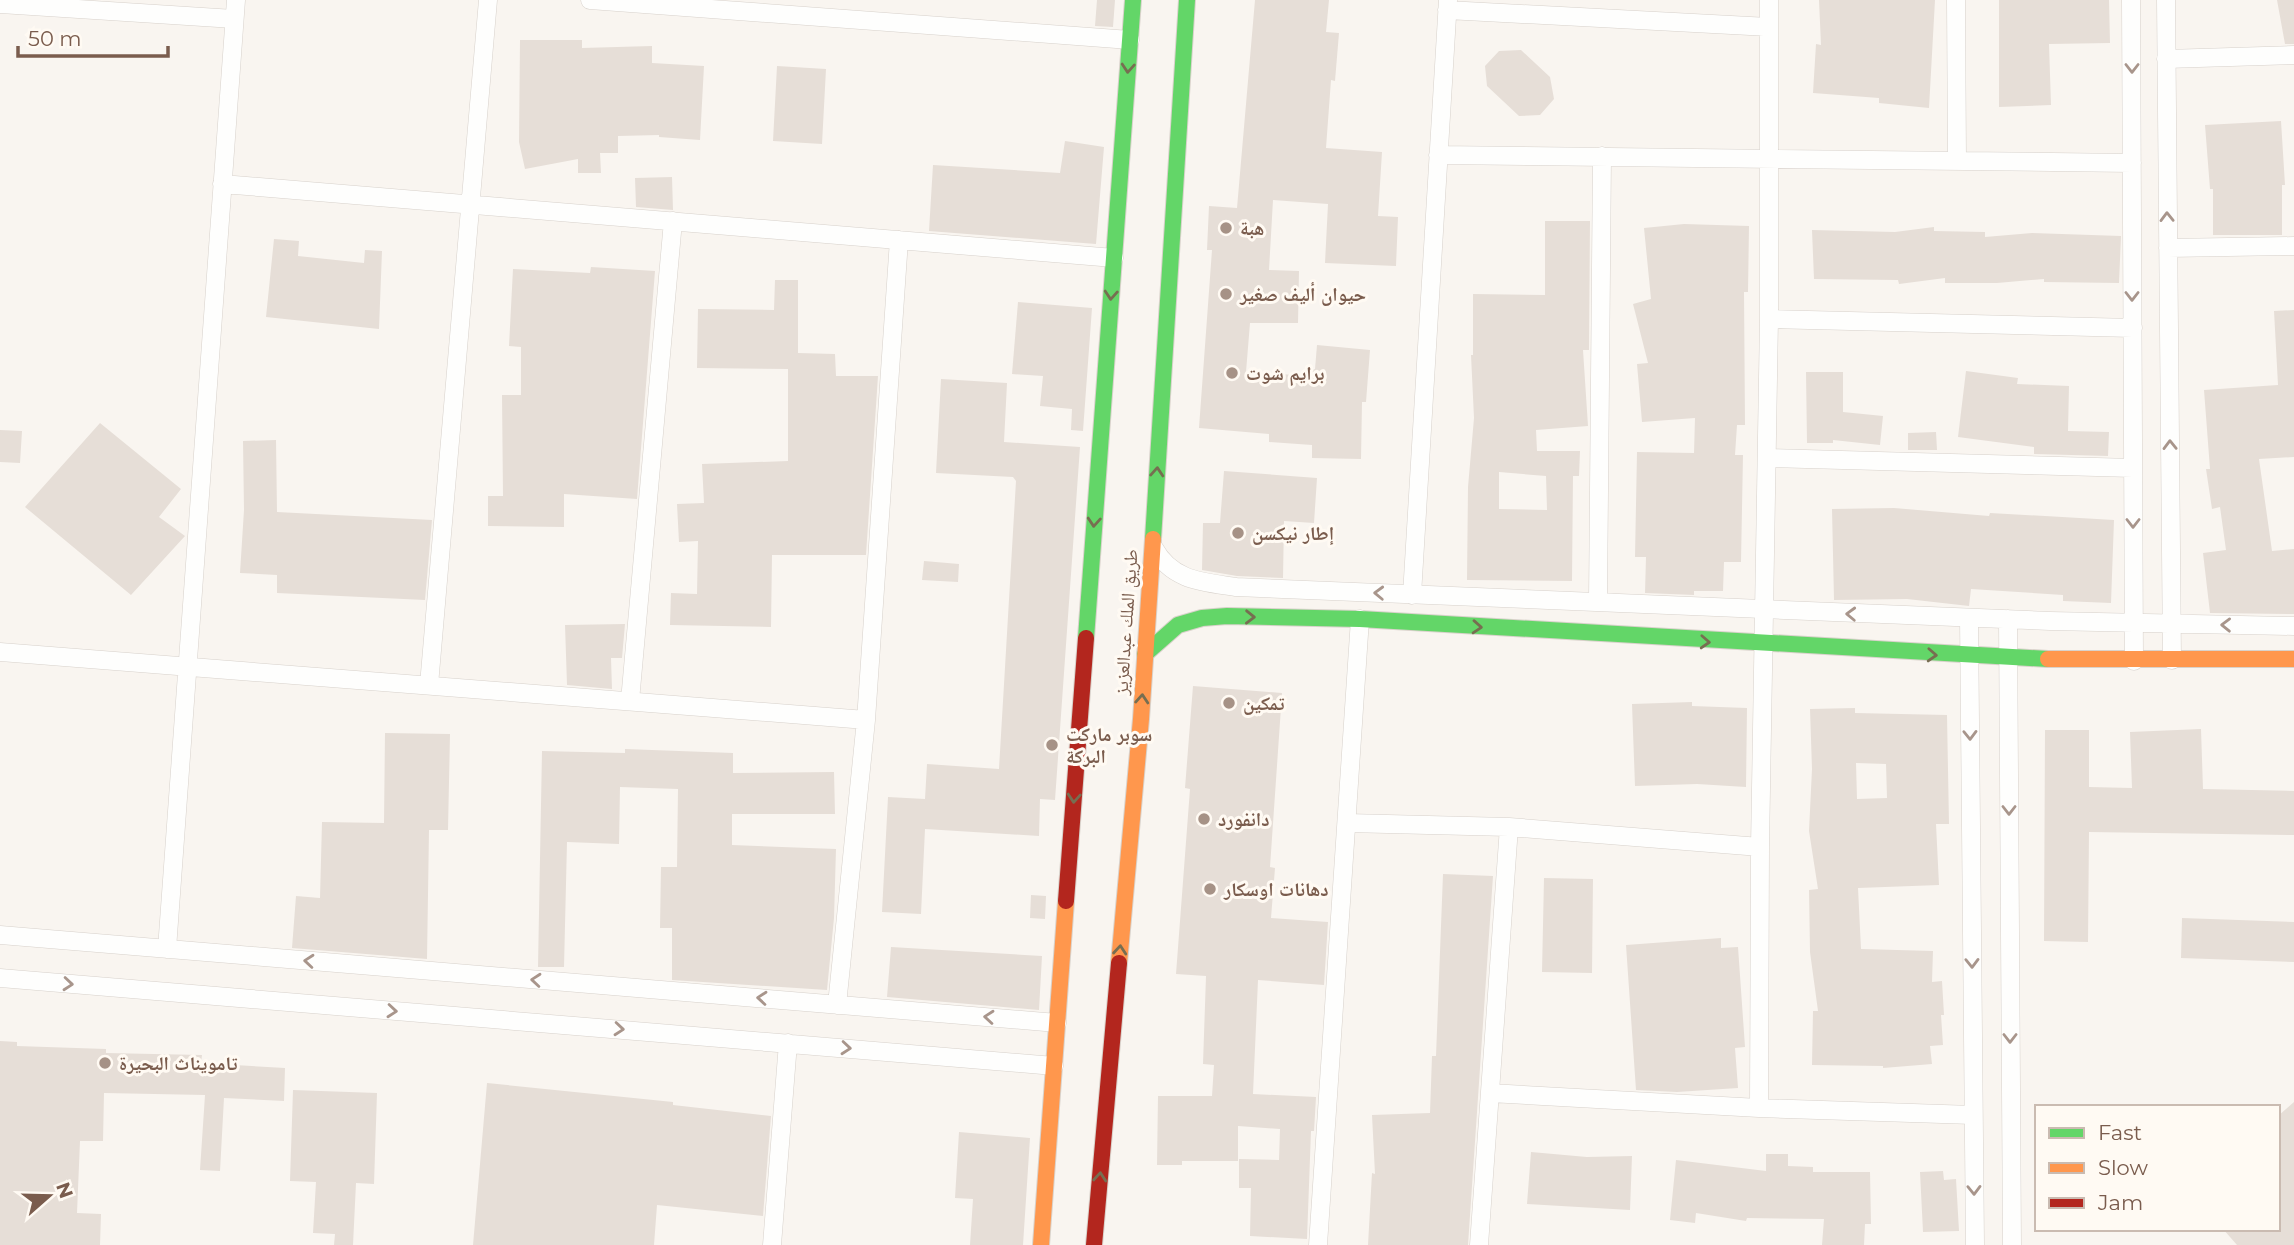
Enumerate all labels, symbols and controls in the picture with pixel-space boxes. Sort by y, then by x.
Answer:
scale bar [18,14,168,58]
text: 50 m [28,26,82,51]
one-way arrow [1121,63,1136,74]
one-way arrow [2124,63,2139,74]
one-way arrow [2159,212,2175,222]
place label: هبة [1240,217,1264,240]
marker: هبة [1218,220,1234,236]
place label: حيوان أليف صغير [1239,282,1366,306]
marker: حيوان أليف صغير [1218,286,1234,302]
one-way arrow [1104,290,1119,301]
one-way arrow [2124,291,2140,301]
place label: برايم شوت [1246,362,1324,386]
marker: برايم شوت [1224,365,1240,381]
one-way arrow [2162,439,2178,450]
one-way arrow [1150,467,1165,478]
one-way arrow [1087,517,1102,528]
one-way arrow [2125,518,2141,529]
place label: إطار نيكسن [1252,522,1334,546]
marker: إطار نيكسن [1230,525,1246,541]
street label: طريق الملك عبدالعزيز [1109,548,1143,697]
one-way arrow [1374,586,1385,601]
one-way arrow [1846,606,1857,621]
one-way arrow [1245,609,1256,624]
one-way arrow [2220,617,2231,633]
one-way arrow [1472,619,1483,634]
one-way arrow [1699,634,1710,649]
one-way arrow [1926,647,1937,662]
place label: تمكين [1243,692,1285,715]
one-way arrow [1134,694,1149,705]
marker: تمكين [1221,695,1237,711]
place label: سوبر ماركت البركة [1066,723,1152,768]
one-way arrow [1962,730,1978,741]
marker: سوبر ماركت البركة [1044,737,1060,753]
one-way arrow [1067,792,1082,803]
one-way arrow [2001,805,2017,816]
place label: دانفورد [1218,808,1269,831]
marker: دانفورد [1196,811,1212,827]
place label: دهانات اوسكار [1223,878,1329,901]
marker: دهانات اوسكار [1202,881,1218,897]
one-way arrow [1112,945,1127,956]
one-way arrow [303,954,314,969]
one-way arrow [1964,958,1980,968]
one-way arrow [530,973,541,988]
one-way arrow [63,976,74,991]
one-way arrow [757,991,768,1006]
one-way arrow [387,1003,398,1018]
one-way arrow [983,1010,994,1025]
one-way arrow [614,1021,625,1036]
one-way arrow [2003,1032,2018,1043]
one-way arrow [841,1040,852,1055]
place label: تامويناث البحيرة [119,1052,238,1075]
marker: تامويناث البحيرة [97,1055,113,1071]
legend [2035,1105,2280,1231]
text: Fast [2098,1120,2142,1145]
text: Slow [2098,1155,2148,1180]
north arrow [14,1161,84,1231]
one-way arrow [1092,1171,1107,1182]
text: N [51,1179,78,1202]
one-way arrow [1966,1185,1982,1196]
text: Jam [2097,1190,2143,1215]

